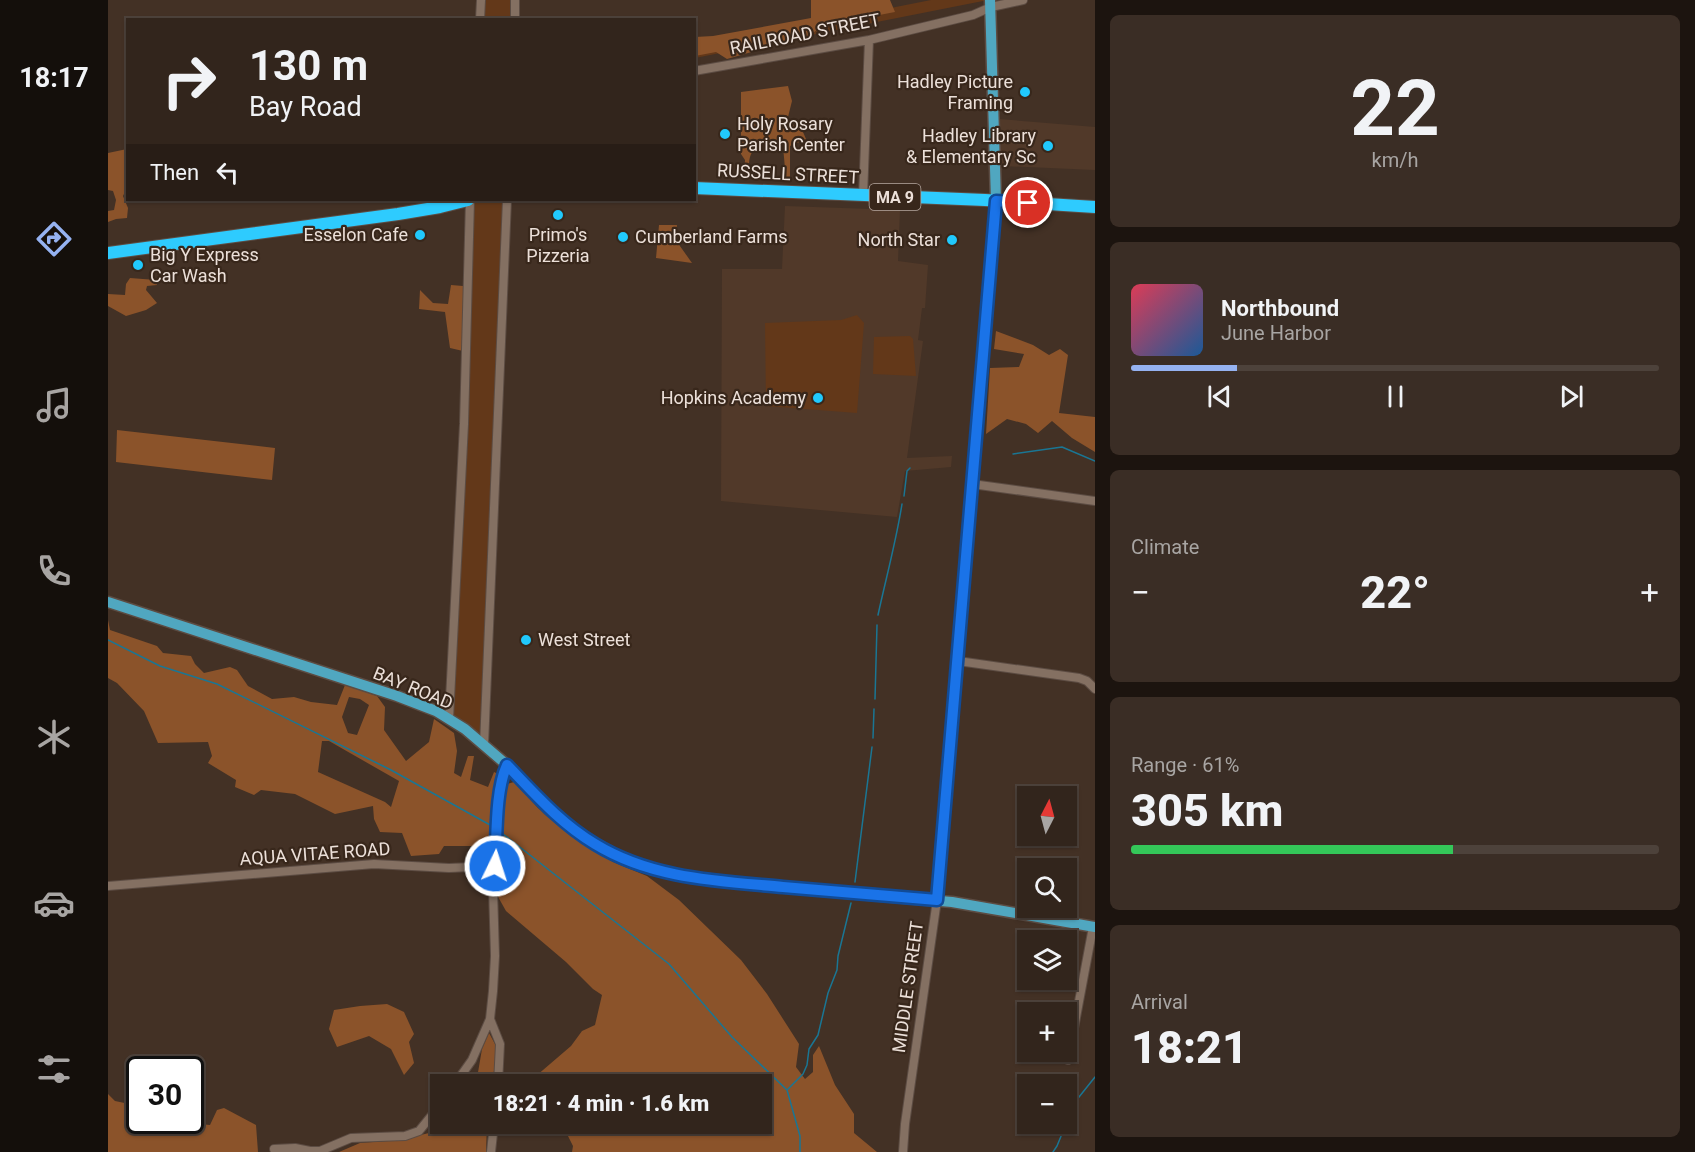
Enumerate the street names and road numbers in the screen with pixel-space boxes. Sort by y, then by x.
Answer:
street label: RAILROAD STREET [728,9,882,58]
street label: RUSSELL STREET [717,159,860,188]
road number: MA 9 [870,184,920,210]
street label: BAY ROAD [370,662,456,713]
street label: AQUA VITAE ROAD [239,838,391,869]
street label: MIDDLE STREET [888,920,927,1054]

